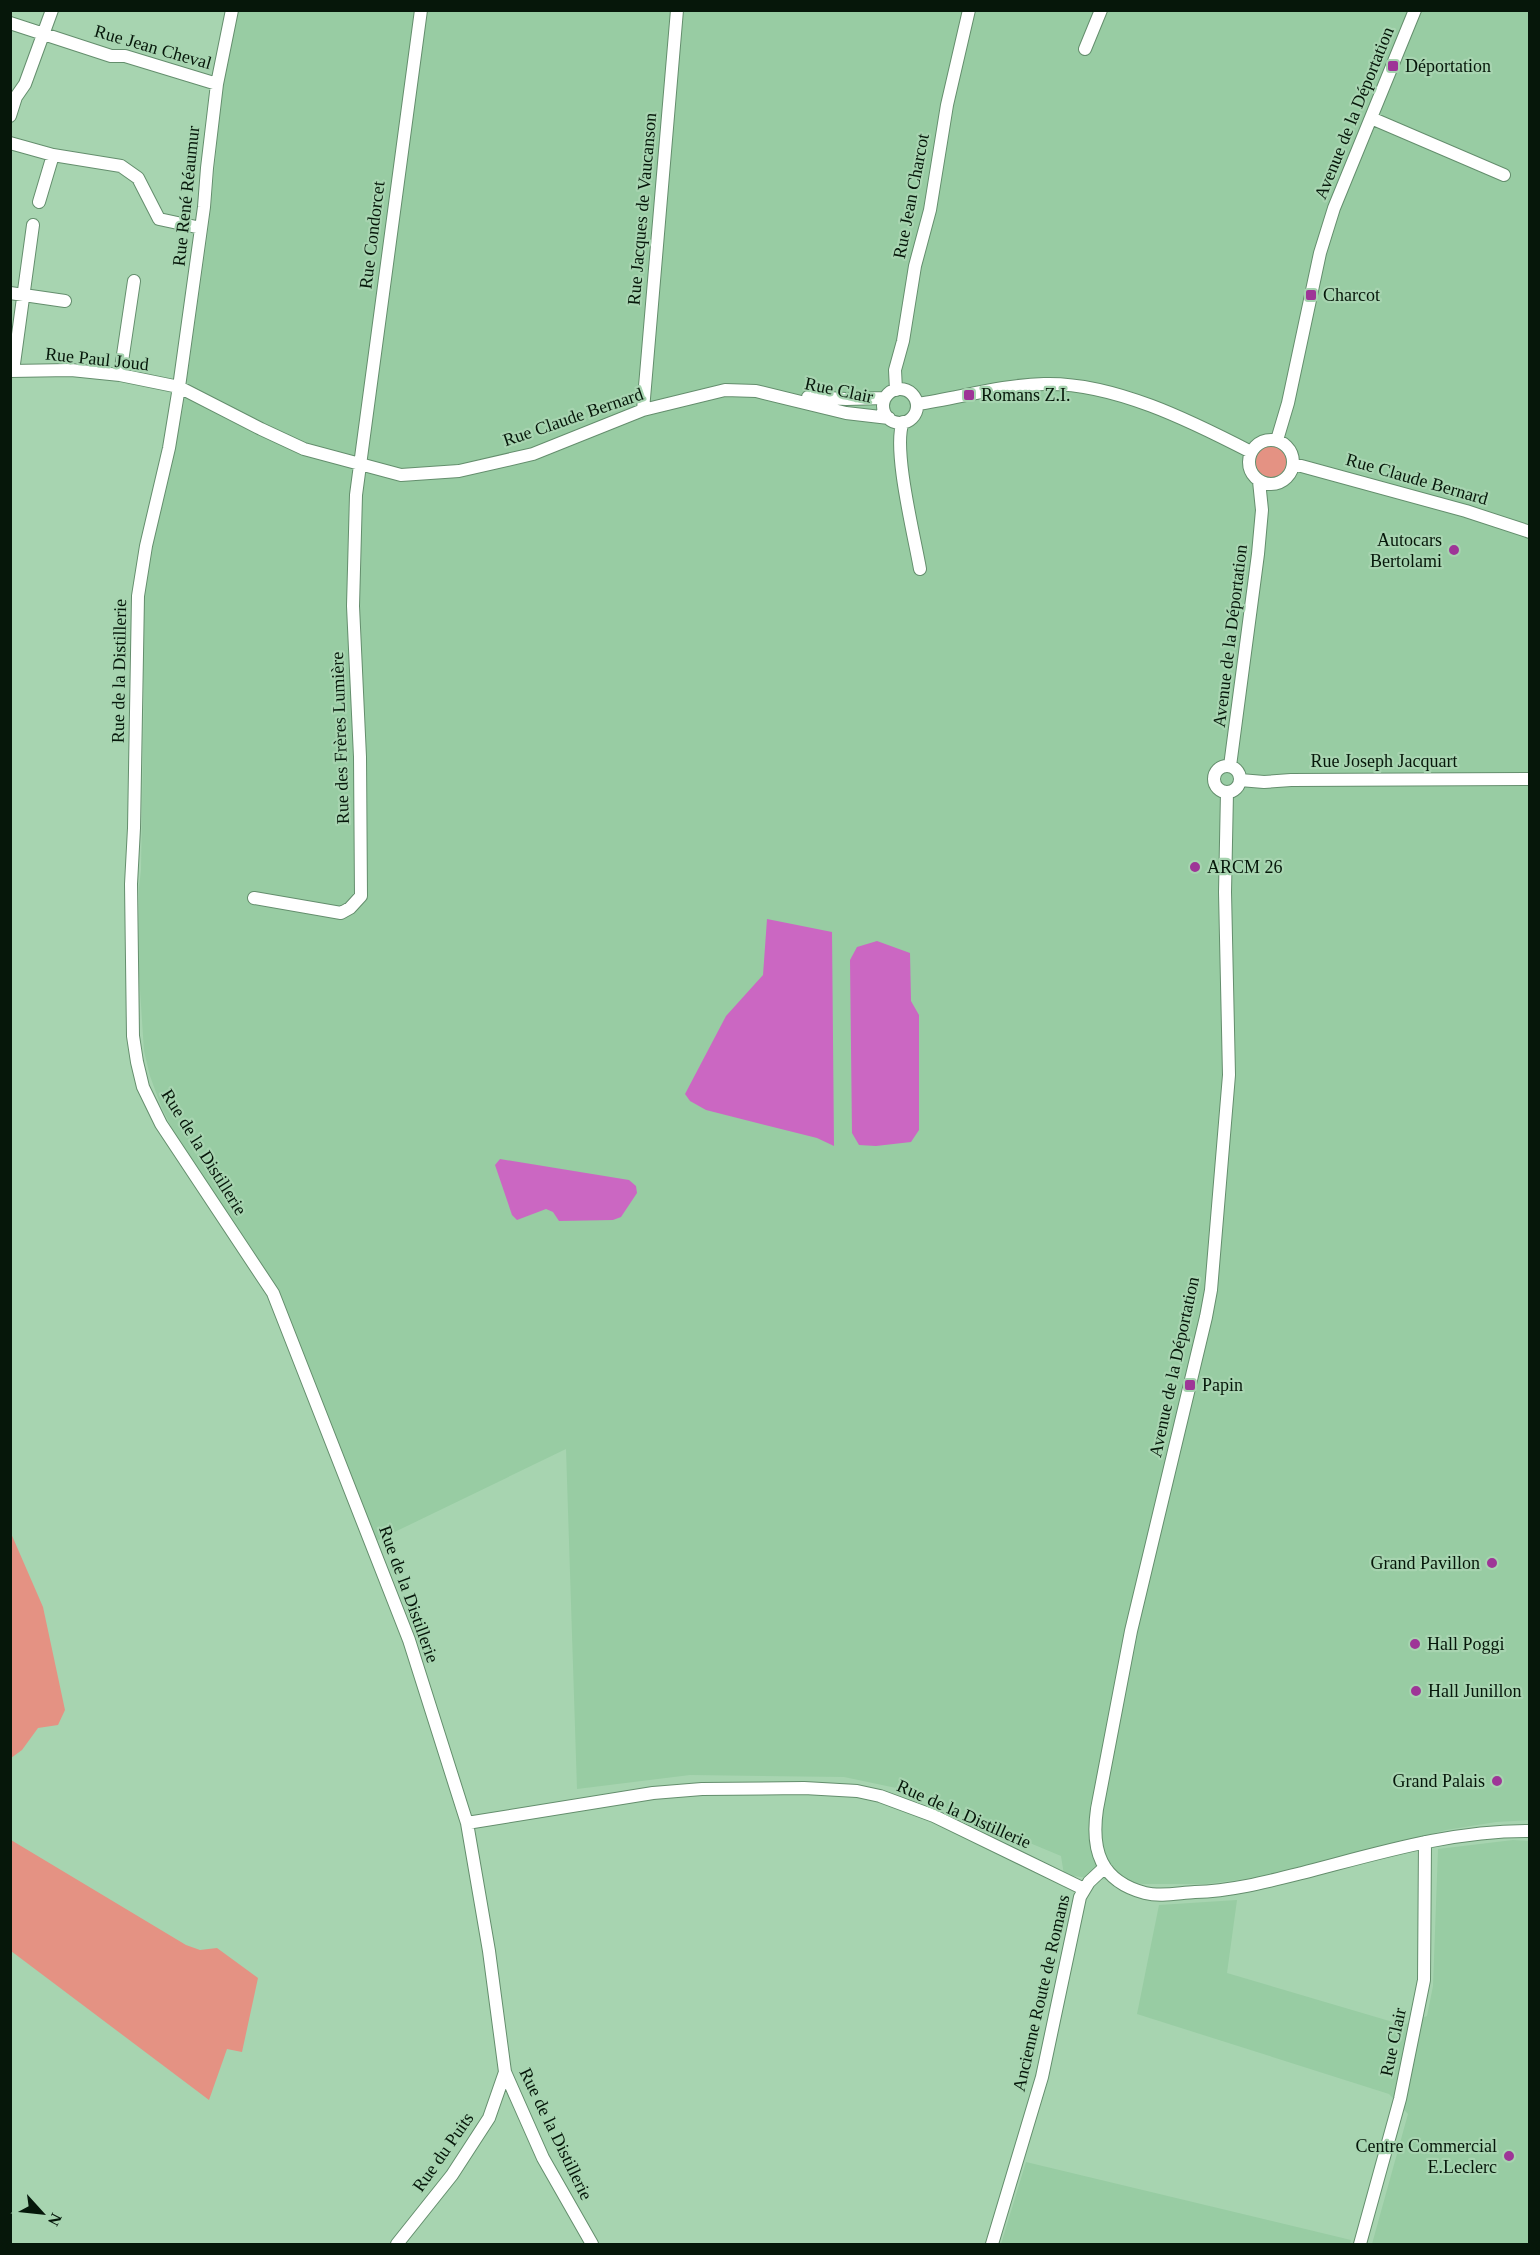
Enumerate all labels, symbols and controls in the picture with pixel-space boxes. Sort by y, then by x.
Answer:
street label: Rue Jean Cheval [92,21,214,73]
street label: Avenue de la Déportation [1310,24,1398,202]
place label: Déportation [1405,56,1491,76]
marker: Déportation [1386,59,1400,73]
street label: Rue Jacques de Vaucanson [624,112,660,306]
street label: Rue René Réaumur [169,125,203,267]
street label: Rue Jean Charcot [889,132,933,260]
street label: Rue Condorcet [355,180,389,290]
place label: Charcot [1323,285,1380,305]
marker: Charcot [1304,288,1318,302]
street label: Rue Paul Joud [44,344,150,374]
street label: Rue Clair [803,373,875,407]
street label: Rue Claude Bernard [500,384,646,450]
place label: Romans Z.I. [981,385,1071,405]
marker: Romans Z.I. [962,388,976,402]
street label: Rue Claude Bernard [1344,449,1490,509]
place label: Autocars Bertolami [1370,530,1442,571]
street label: Avenue de la Déportation [1209,543,1251,729]
marker: Autocars Bertolami [1447,543,1461,557]
street label: Rue de la Distillerie [108,599,130,743]
street label: Rue des Frères Lumière [327,651,353,825]
street label: Rue Joseph Jacquart [1311,751,1457,771]
place label: ARCM 26 [1207,857,1283,877]
marker: ARCM 26 [1188,860,1202,874]
street label: Rue de la Distillerie [157,1085,251,1219]
street label: Avenue de la Déportation [1145,1275,1203,1459]
place label: Papin [1202,1375,1243,1395]
marker: Papin [1183,1378,1197,1392]
street label: Rue de la Distillerie [375,1523,443,1665]
place label: Grand Pavillon [1371,1553,1480,1573]
marker: Grand Pavillon [1485,1556,1499,1570]
place label: Hall Poggi [1427,1634,1505,1654]
marker: Hall Poggi [1408,1637,1422,1651]
place label: Hall Junillon [1428,1681,1522,1701]
marker: Hall Junillon [1409,1684,1423,1698]
place label: Grand Palais [1393,1771,1485,1791]
marker: Grand Palais [1490,1774,1504,1788]
street label: Rue de la Distillerie [894,1775,1034,1853]
street label: Ancienne Route de Romans [1009,1893,1073,2093]
street label: Rue Clair [1376,2006,1410,2078]
street label: Rue de la Distillerie [515,2065,597,2203]
street label: Rue du Puits [408,2109,478,2195]
place label: Centre Commercial E.Leclerc [1356,2136,1497,2177]
marker: Centre Commercial E.Leclerc [1502,2149,1516,2163]
north arrow [12,2183,72,2243]
text: N [45,2211,65,2229]

